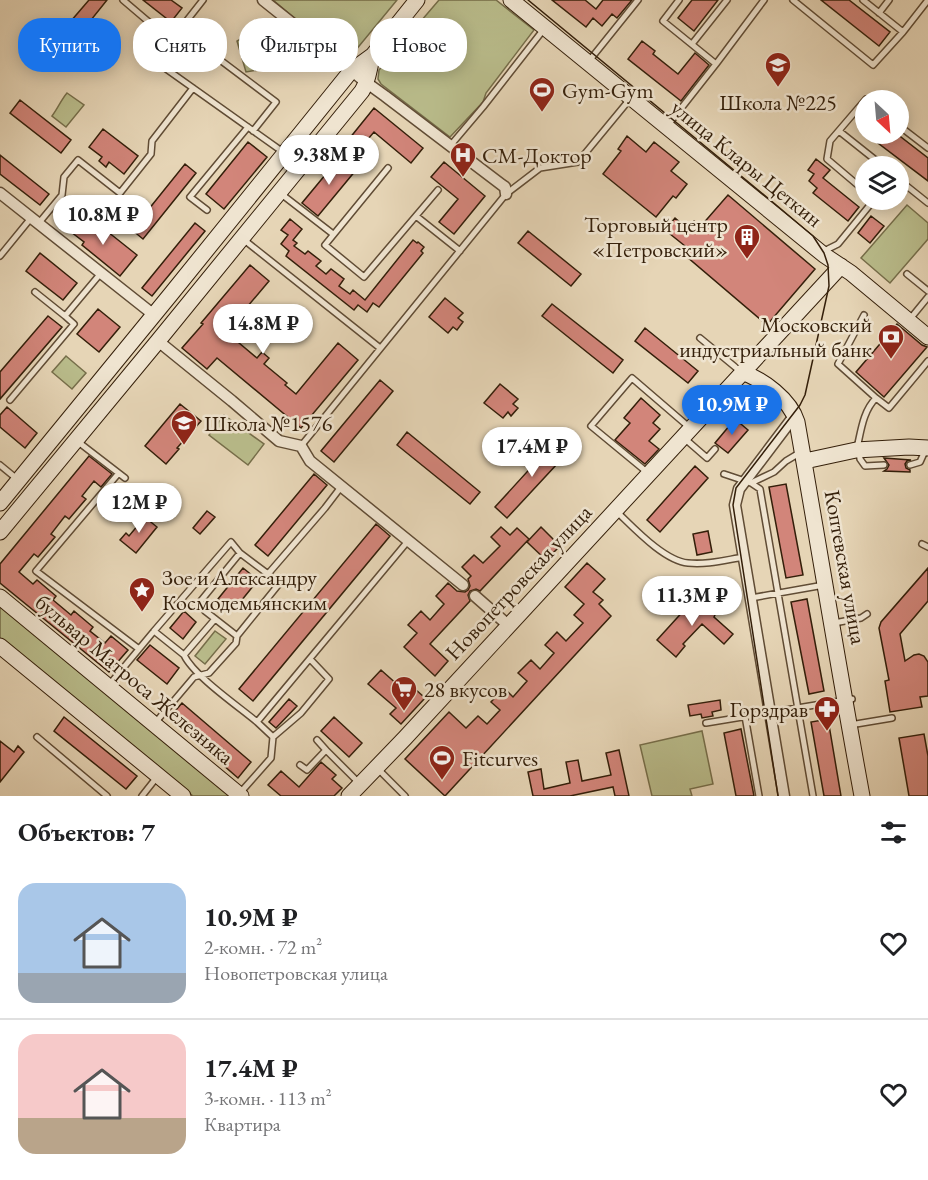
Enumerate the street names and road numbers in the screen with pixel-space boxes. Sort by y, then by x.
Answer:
street label: улица Клары Цеткин [665,93,829,234]
street label: Коптевская улица [818,488,873,647]
street label: Новопетровская улица [439,498,598,666]
street label: бульвар Матроса Железняка [29,588,240,771]

